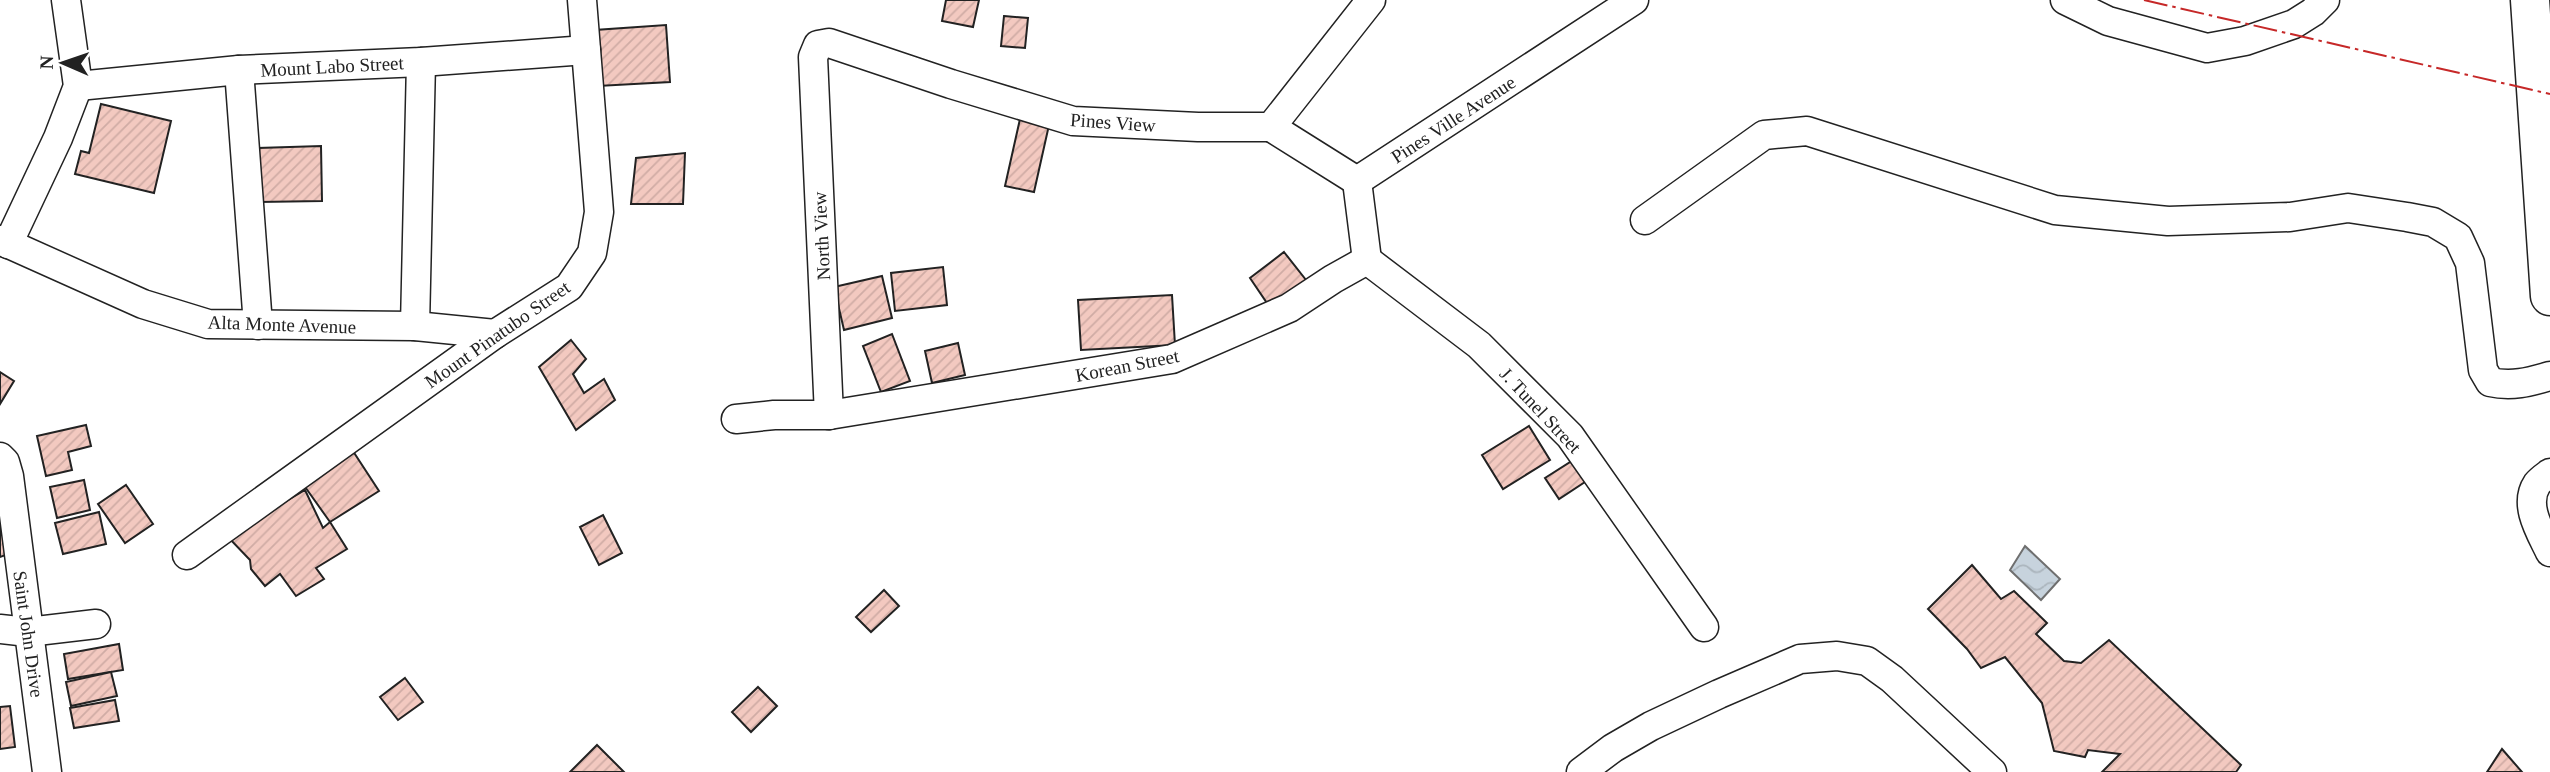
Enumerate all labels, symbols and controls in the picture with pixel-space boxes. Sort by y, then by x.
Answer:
north arrow [28,28,98,98]
street label: Mount Labo Street [260,52,405,81]
text: N [36,55,57,70]
street label: Pines Ville Avenue [1387,71,1519,167]
street label: Pines View [1070,109,1157,136]
street label: North View [809,191,834,281]
street label: Mount Pinatubo Street [421,276,574,392]
street label: Alta Monte Avenue [207,311,357,338]
street label: Korean Street [1074,345,1181,386]
street label: J. Tunel Street [1496,363,1586,458]
street label: Saint John Drive [9,569,48,699]

